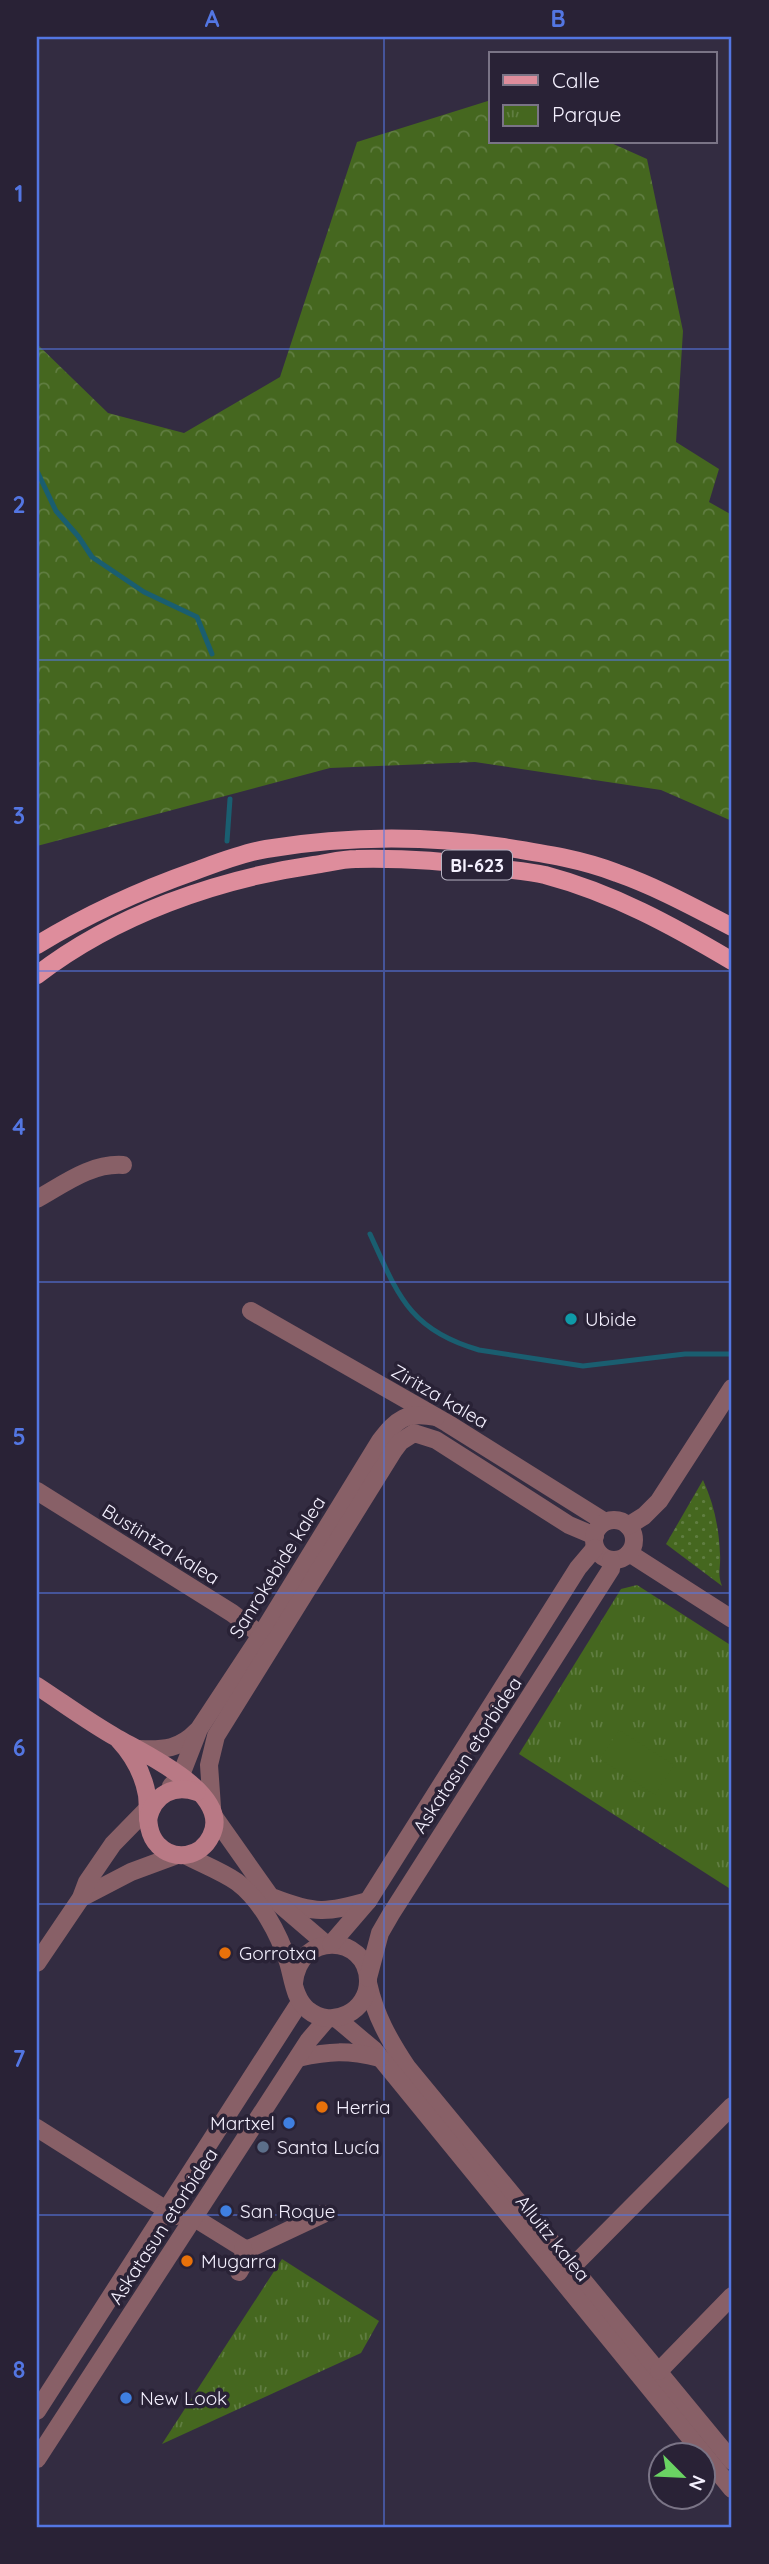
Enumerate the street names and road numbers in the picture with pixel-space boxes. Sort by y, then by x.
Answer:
road number: BI-623 [442,850,512,880]
street label: Ziritza kalea [387,1359,493,1433]
street label: Sanrokebide kalea [224,1491,330,1643]
street label: Bustintza kalea [98,1498,224,1590]
street label: Askatasun etorbidea [407,1672,527,1838]
street label: Askatasun etorbidea [103,2143,223,2309]
street label: Alluitz kalea [511,2190,595,2286]

